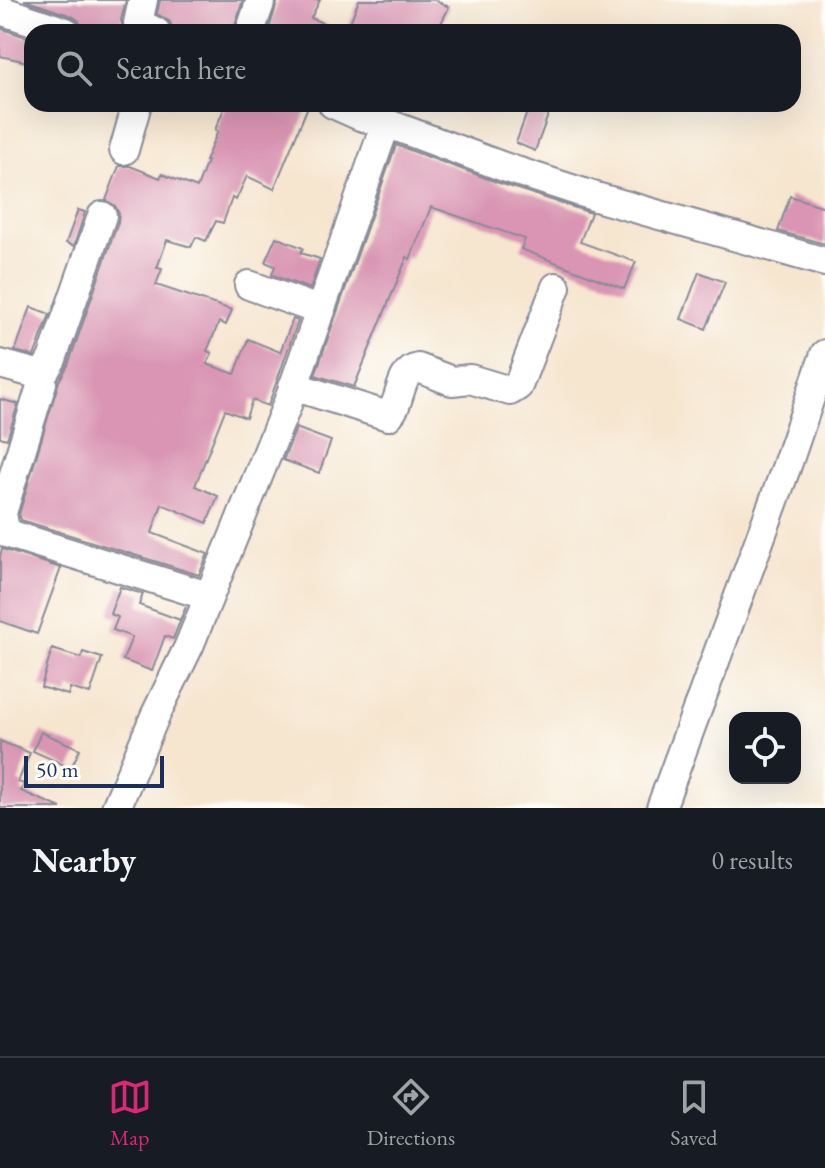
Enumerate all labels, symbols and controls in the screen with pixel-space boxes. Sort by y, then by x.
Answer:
search box [24,24,801,112]
icon: search [52,46,96,90]
text: Search here [116,49,246,88]
map controls [729,712,801,784]
button: locate [729,712,801,784]
scale bar [24,752,164,788]
text: 50 m [36,755,79,784]
text: Nearby [32,838,136,882]
text: 0 results [712,843,793,877]
tab: Map [108,1075,152,1152]
tab: Directions [367,1075,455,1152]
tab: Saved [670,1075,717,1152]

